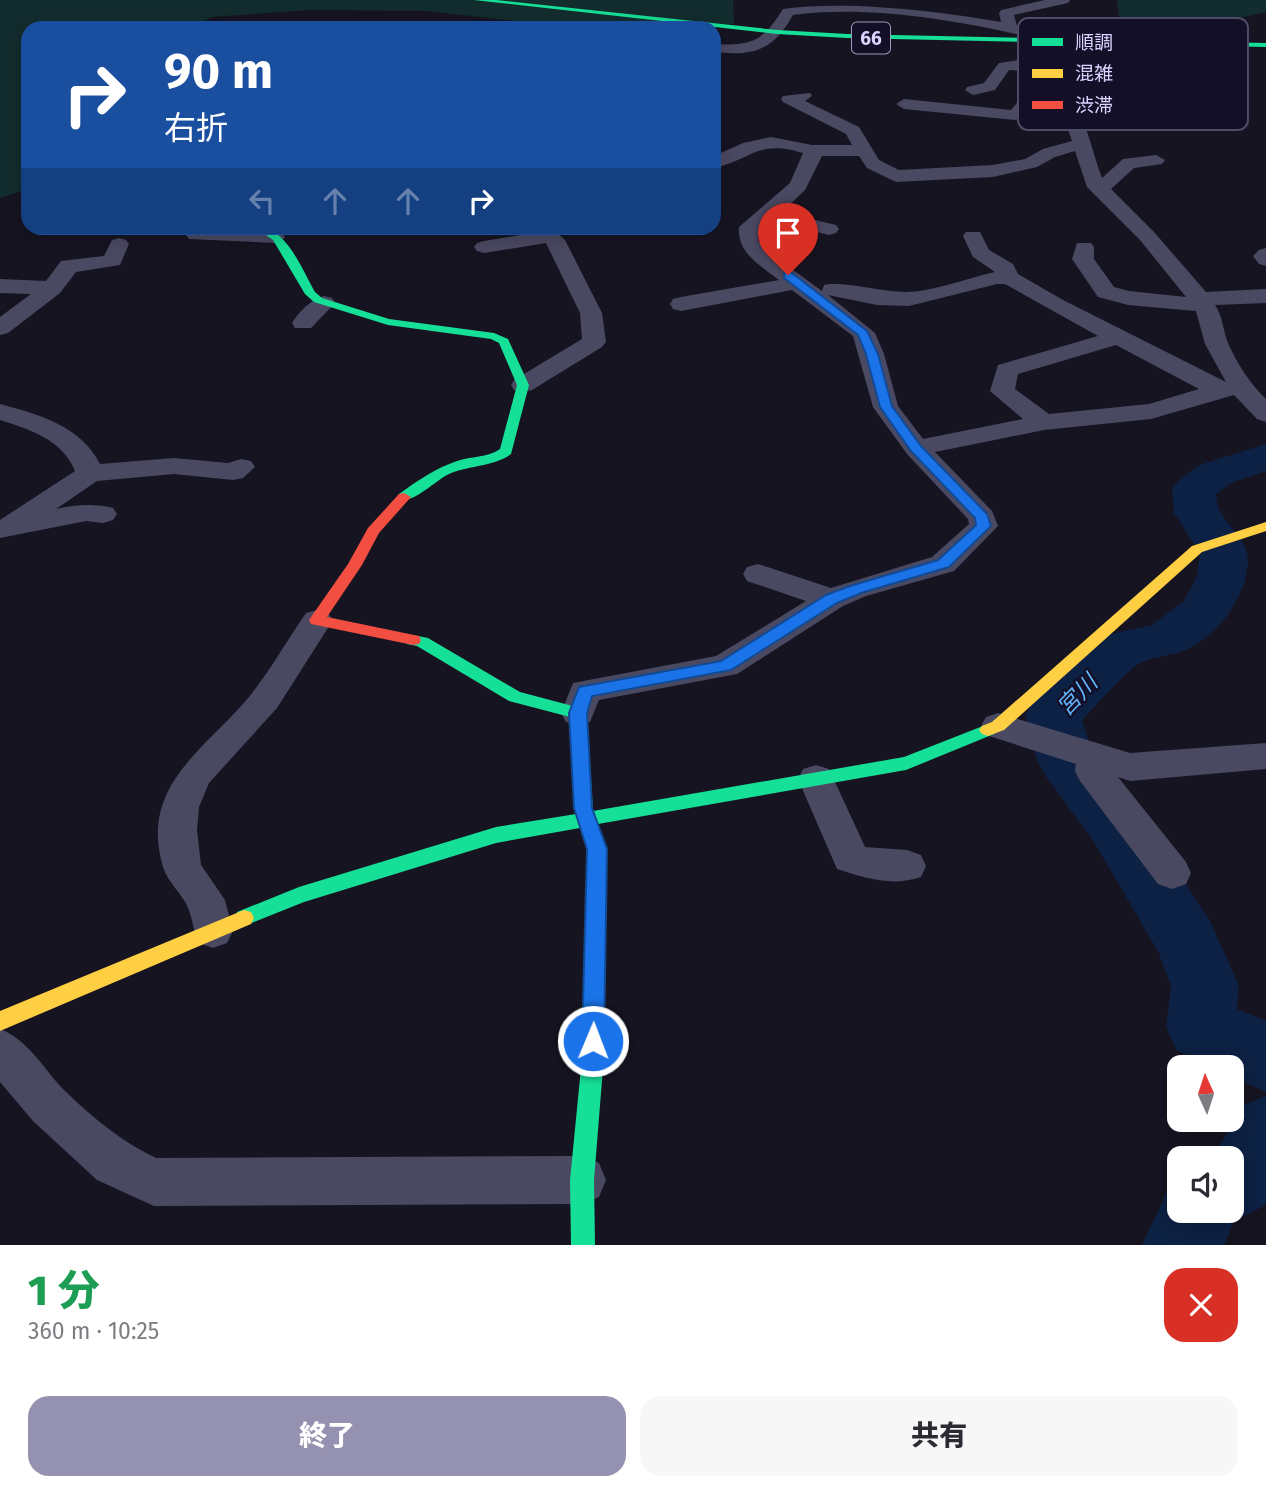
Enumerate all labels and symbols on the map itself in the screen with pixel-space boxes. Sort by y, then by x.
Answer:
legend [1018,18,1248,130]
road number: 66 [852,22,890,54]
text: 順調 [1075,31,1113,54]
text: 混雑 [1075,62,1113,85]
text: 渋滞 [1075,94,1113,117]
pin [758,203,818,275]
water label: 宮川 [1051,667,1105,721]
position arrow [556,1004,630,1078]
north arrow [1167,1055,1244,1132]

